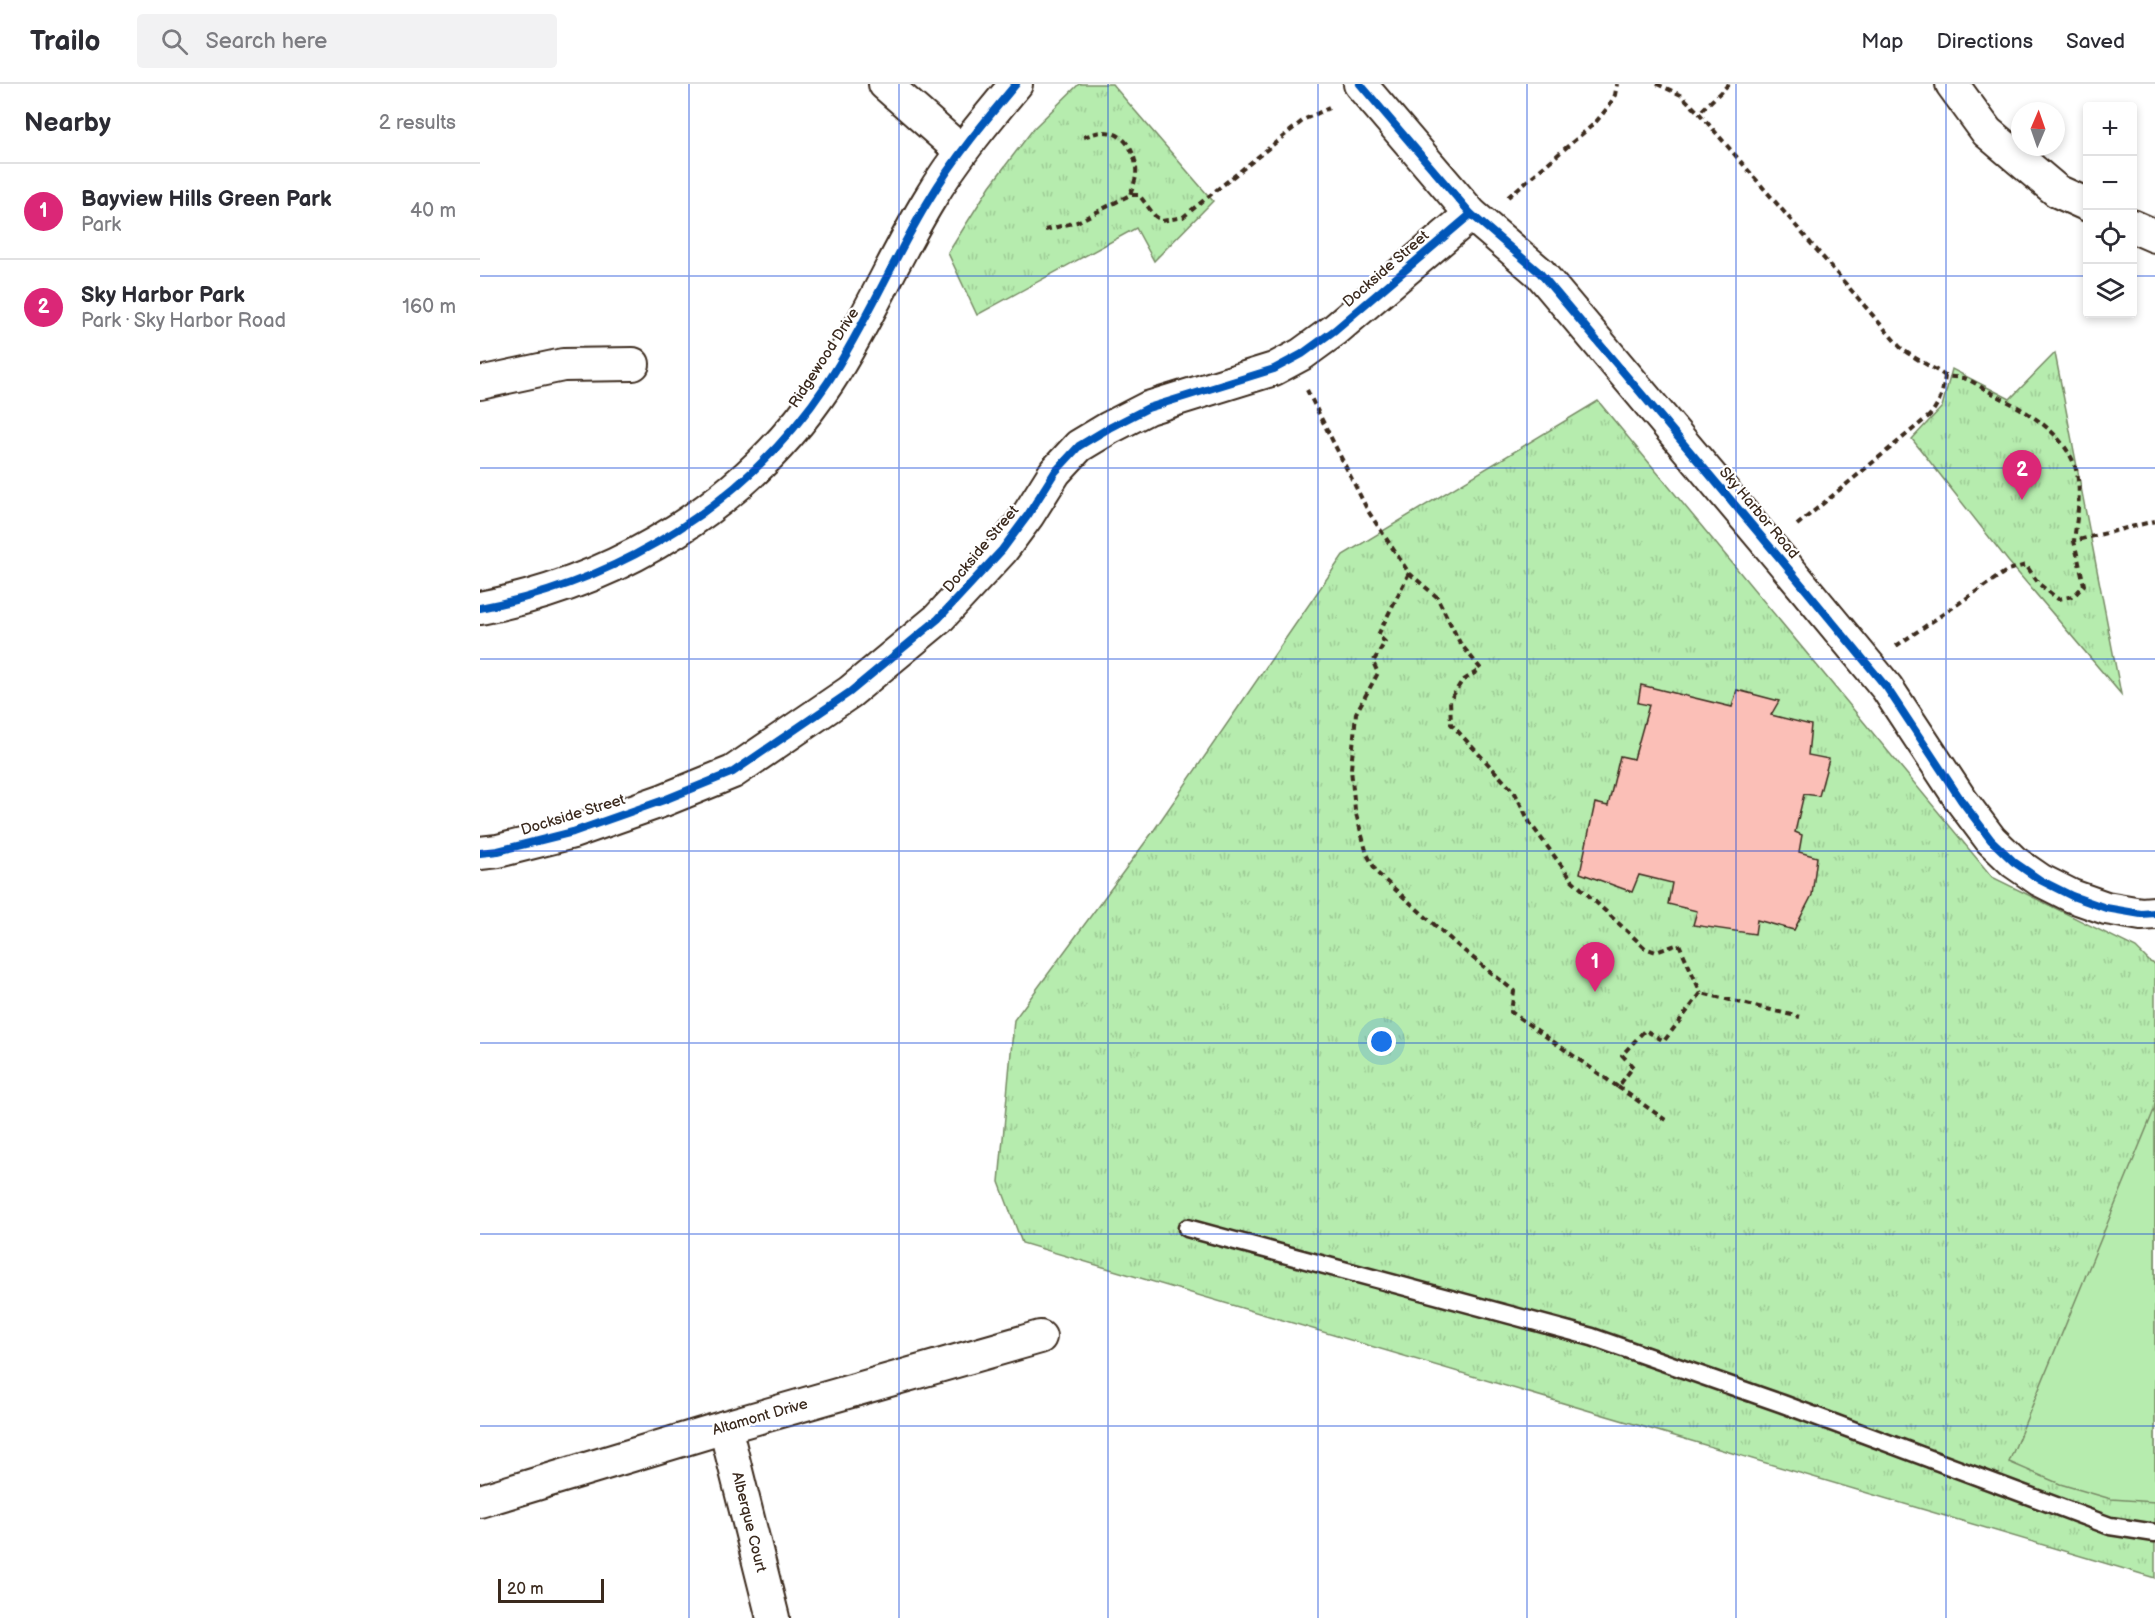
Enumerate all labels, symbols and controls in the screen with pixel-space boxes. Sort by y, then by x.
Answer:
search box [137,14,557,68]
text: Trailo [30,25,101,58]
icon: search [158,25,191,58]
text: Search here [206,28,327,55]
text: Map [1861,29,1904,54]
text: Directions [1937,29,2033,54]
text: Saved [2066,29,2125,54]
north arrow [2011,102,2065,156]
map controls [2083,102,2137,318]
button: + [2083,102,2137,156]
text: Nearby [24,108,111,139]
text: 2 results [379,111,456,135]
button: − [2083,156,2137,210]
text: Bayview Hills Green Park [81,186,332,213]
text: 1 [39,199,48,223]
text: 40 m [410,199,456,223]
button: locate [2083,210,2137,264]
text: Park [81,213,121,237]
street label: Dockside Street [1339,226,1433,312]
button: layers [2083,264,2137,318]
text: Sky Harbor Park [81,282,245,309]
text: 2 [38,295,49,319]
text: 160 m [402,295,456,319]
street label: Ridgewood Drive [785,304,863,412]
text: Park · Sky Harbor Road [81,309,286,333]
pin: 2 [2002,450,2042,500]
street label: Sky Harbor Road [1715,463,1803,563]
street label: Dockside Street [939,501,1023,596]
street label: Dockside Street [519,790,628,840]
pin: 1 [1576,942,1614,992]
your location [1367,1027,1396,1056]
street label: Altamont Drive [710,1394,810,1440]
street label: Alberque Court [727,1470,771,1574]
scale bar [498,1576,604,1604]
text: 20 m [507,1580,543,1599]

